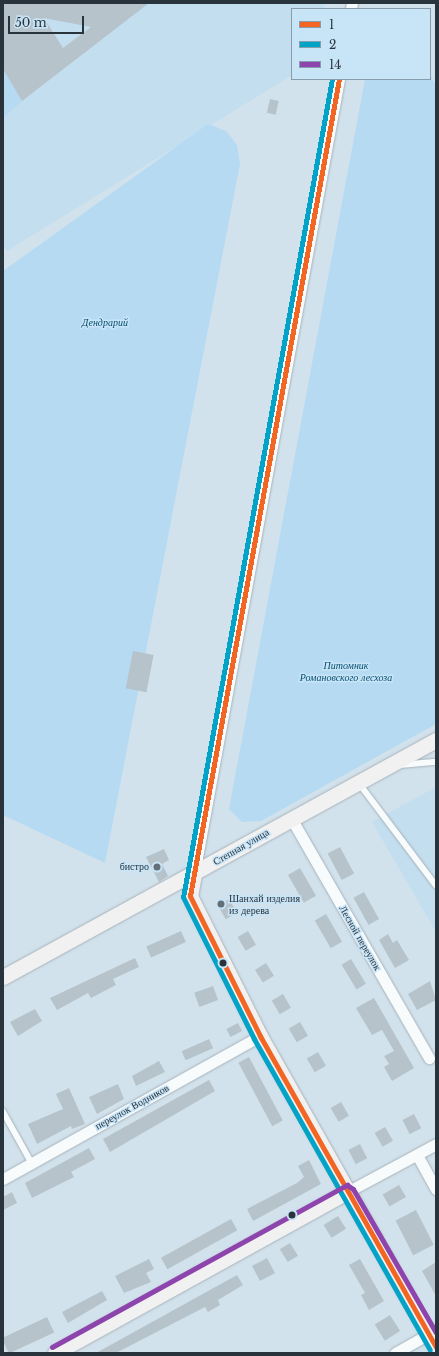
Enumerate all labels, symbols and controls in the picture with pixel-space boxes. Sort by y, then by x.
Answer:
scale bar [10,8,86,34]
legend [291,8,431,80]
text: 50 m [15,15,47,30]
text: 1 [329,17,334,32]
text: 2 [329,37,336,52]
text: 14 [329,57,341,72]
park label: Дендрарий [82,317,128,329]
park label: Питомник Романовского лесхоза [300,659,392,682]
street label: Степная улица [211,826,271,868]
place label: бистро [120,861,149,873]
marker: бистро [152,862,162,872]
place label: Шанхай изделия из дерева [229,892,300,916]
marker: Шанхай изделия из дерева [216,899,226,909]
street label: Лесной переулок [337,903,383,973]
unlabelled marker [218,958,228,968]
street label: переулок Водников [93,1082,171,1132]
unlabelled marker [287,1210,297,1220]

